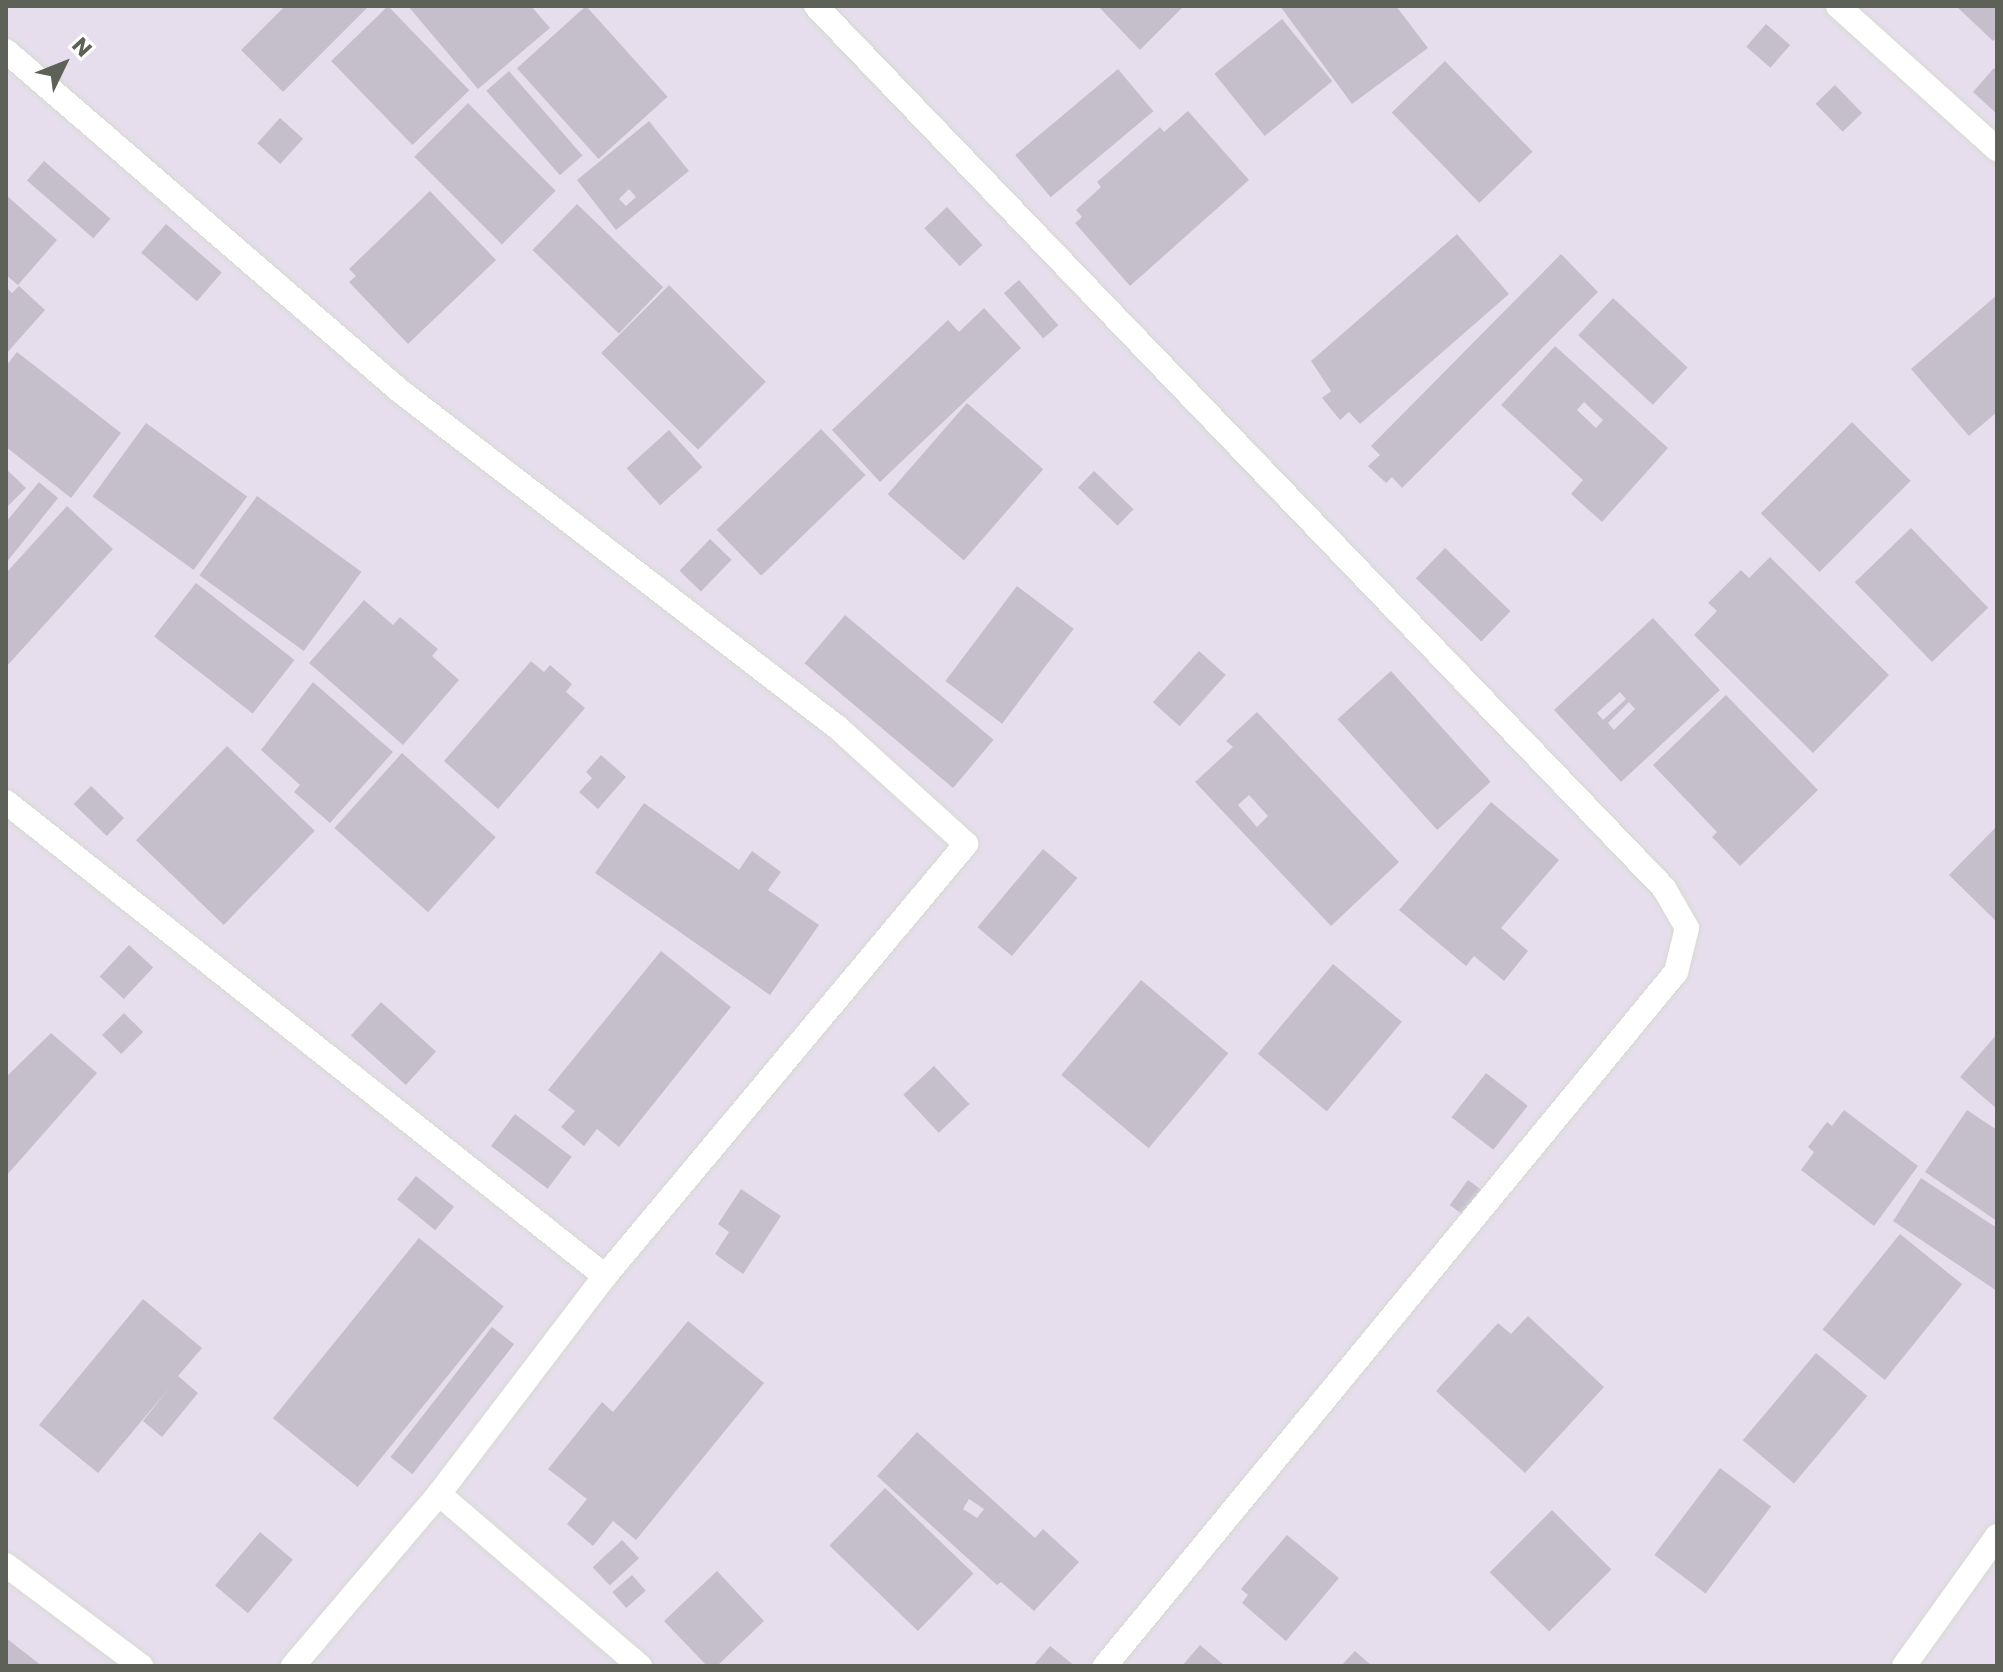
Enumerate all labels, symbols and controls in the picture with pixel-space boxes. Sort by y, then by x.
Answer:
north arrow [24,24,104,104]
text: N [65,31,99,64]

